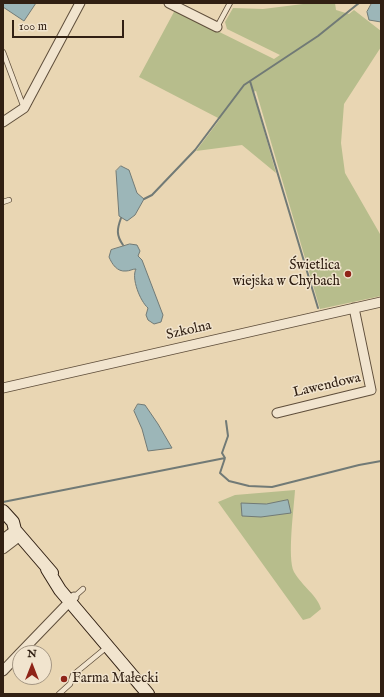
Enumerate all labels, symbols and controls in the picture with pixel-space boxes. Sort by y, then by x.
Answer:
scale bar [14,12,126,38]
text: 100 m [19,19,47,34]
place label: Świetlica wiejska w Chybach [232,258,340,290]
marker: Świetlica wiejska w Chybach [343,269,353,279]
street label: Szkolna [165,318,213,344]
street label: Lawendowa [292,370,362,402]
north arrow [12,645,52,685]
text: N [27,647,37,661]
place label: Farma Małecki [72,671,158,687]
marker: Farma Małecki [59,674,69,684]

